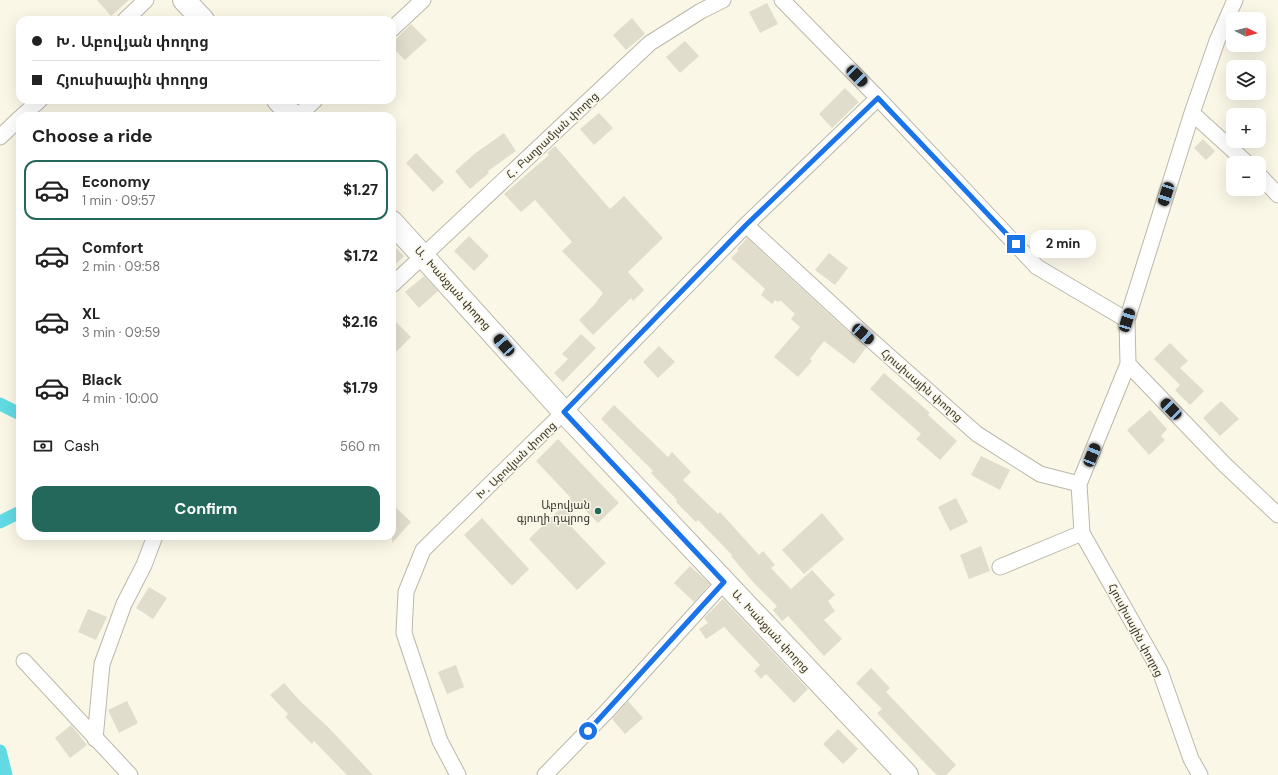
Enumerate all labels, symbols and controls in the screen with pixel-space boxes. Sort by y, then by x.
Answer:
north arrow [1226,12,1266,52]
map controls [1226,12,1266,196]
text: Խ․ Աբովյան փողոց [56,32,209,52]
button: layers [1226,60,1266,100]
car [844,63,870,89]
text: Հյուսիսային փողոց [56,70,208,90]
street label: Հ․ Բաղրամյան փողոց [503,89,601,181]
button: + [1226,108,1266,148]
text: Choose a ride [32,124,153,148]
button: − [1226,156,1266,196]
icon: car [34,172,70,208]
text: Economy [82,172,150,192]
text: $1.27 [343,180,378,200]
car [1157,181,1175,207]
text: 1 min · 09:57 [82,192,156,209]
callout: 2 min [1030,230,1096,258]
route end [1007,235,1025,253]
text: 2 min [1046,235,1080,252]
icon: car [34,238,70,274]
text: Comfort [82,238,143,258]
street label: Ա․ Խանջյան փողոց [412,243,494,333]
text: $1.72 [344,246,378,266]
text: 2 min · 09:58 [82,258,160,275]
icon: car [34,304,70,340]
text: XL [82,304,100,324]
car [1118,307,1136,333]
text: $2.16 [342,312,378,332]
car [850,322,876,346]
text: 3 min · 09:59 [82,324,160,341]
car [492,332,516,358]
street label: Հյուսիսային փողոց [878,346,966,424]
icon: car [34,370,70,406]
text: Black [82,370,122,390]
text: $1.79 [343,378,378,398]
text: 4 min · 10:00 [82,390,158,407]
car [1158,396,1184,422]
street label: Խ․ Աբովյան փողոց [473,418,559,502]
icon: cash [32,435,54,457]
text: Cash [64,436,99,456]
text: 560 m [340,438,380,455]
car [1082,442,1102,468]
button: Confirm [32,486,380,532]
place label: Աբովյան գյուղի դպրոց [517,498,590,525]
marker: Աբովյան գյուղի դպրոց [593,506,603,516]
street label: Հյուսիսային փողոց [1105,581,1167,679]
street label: Ա․ Խանջյան փողոց [729,587,813,675]
route start [579,722,597,740]

